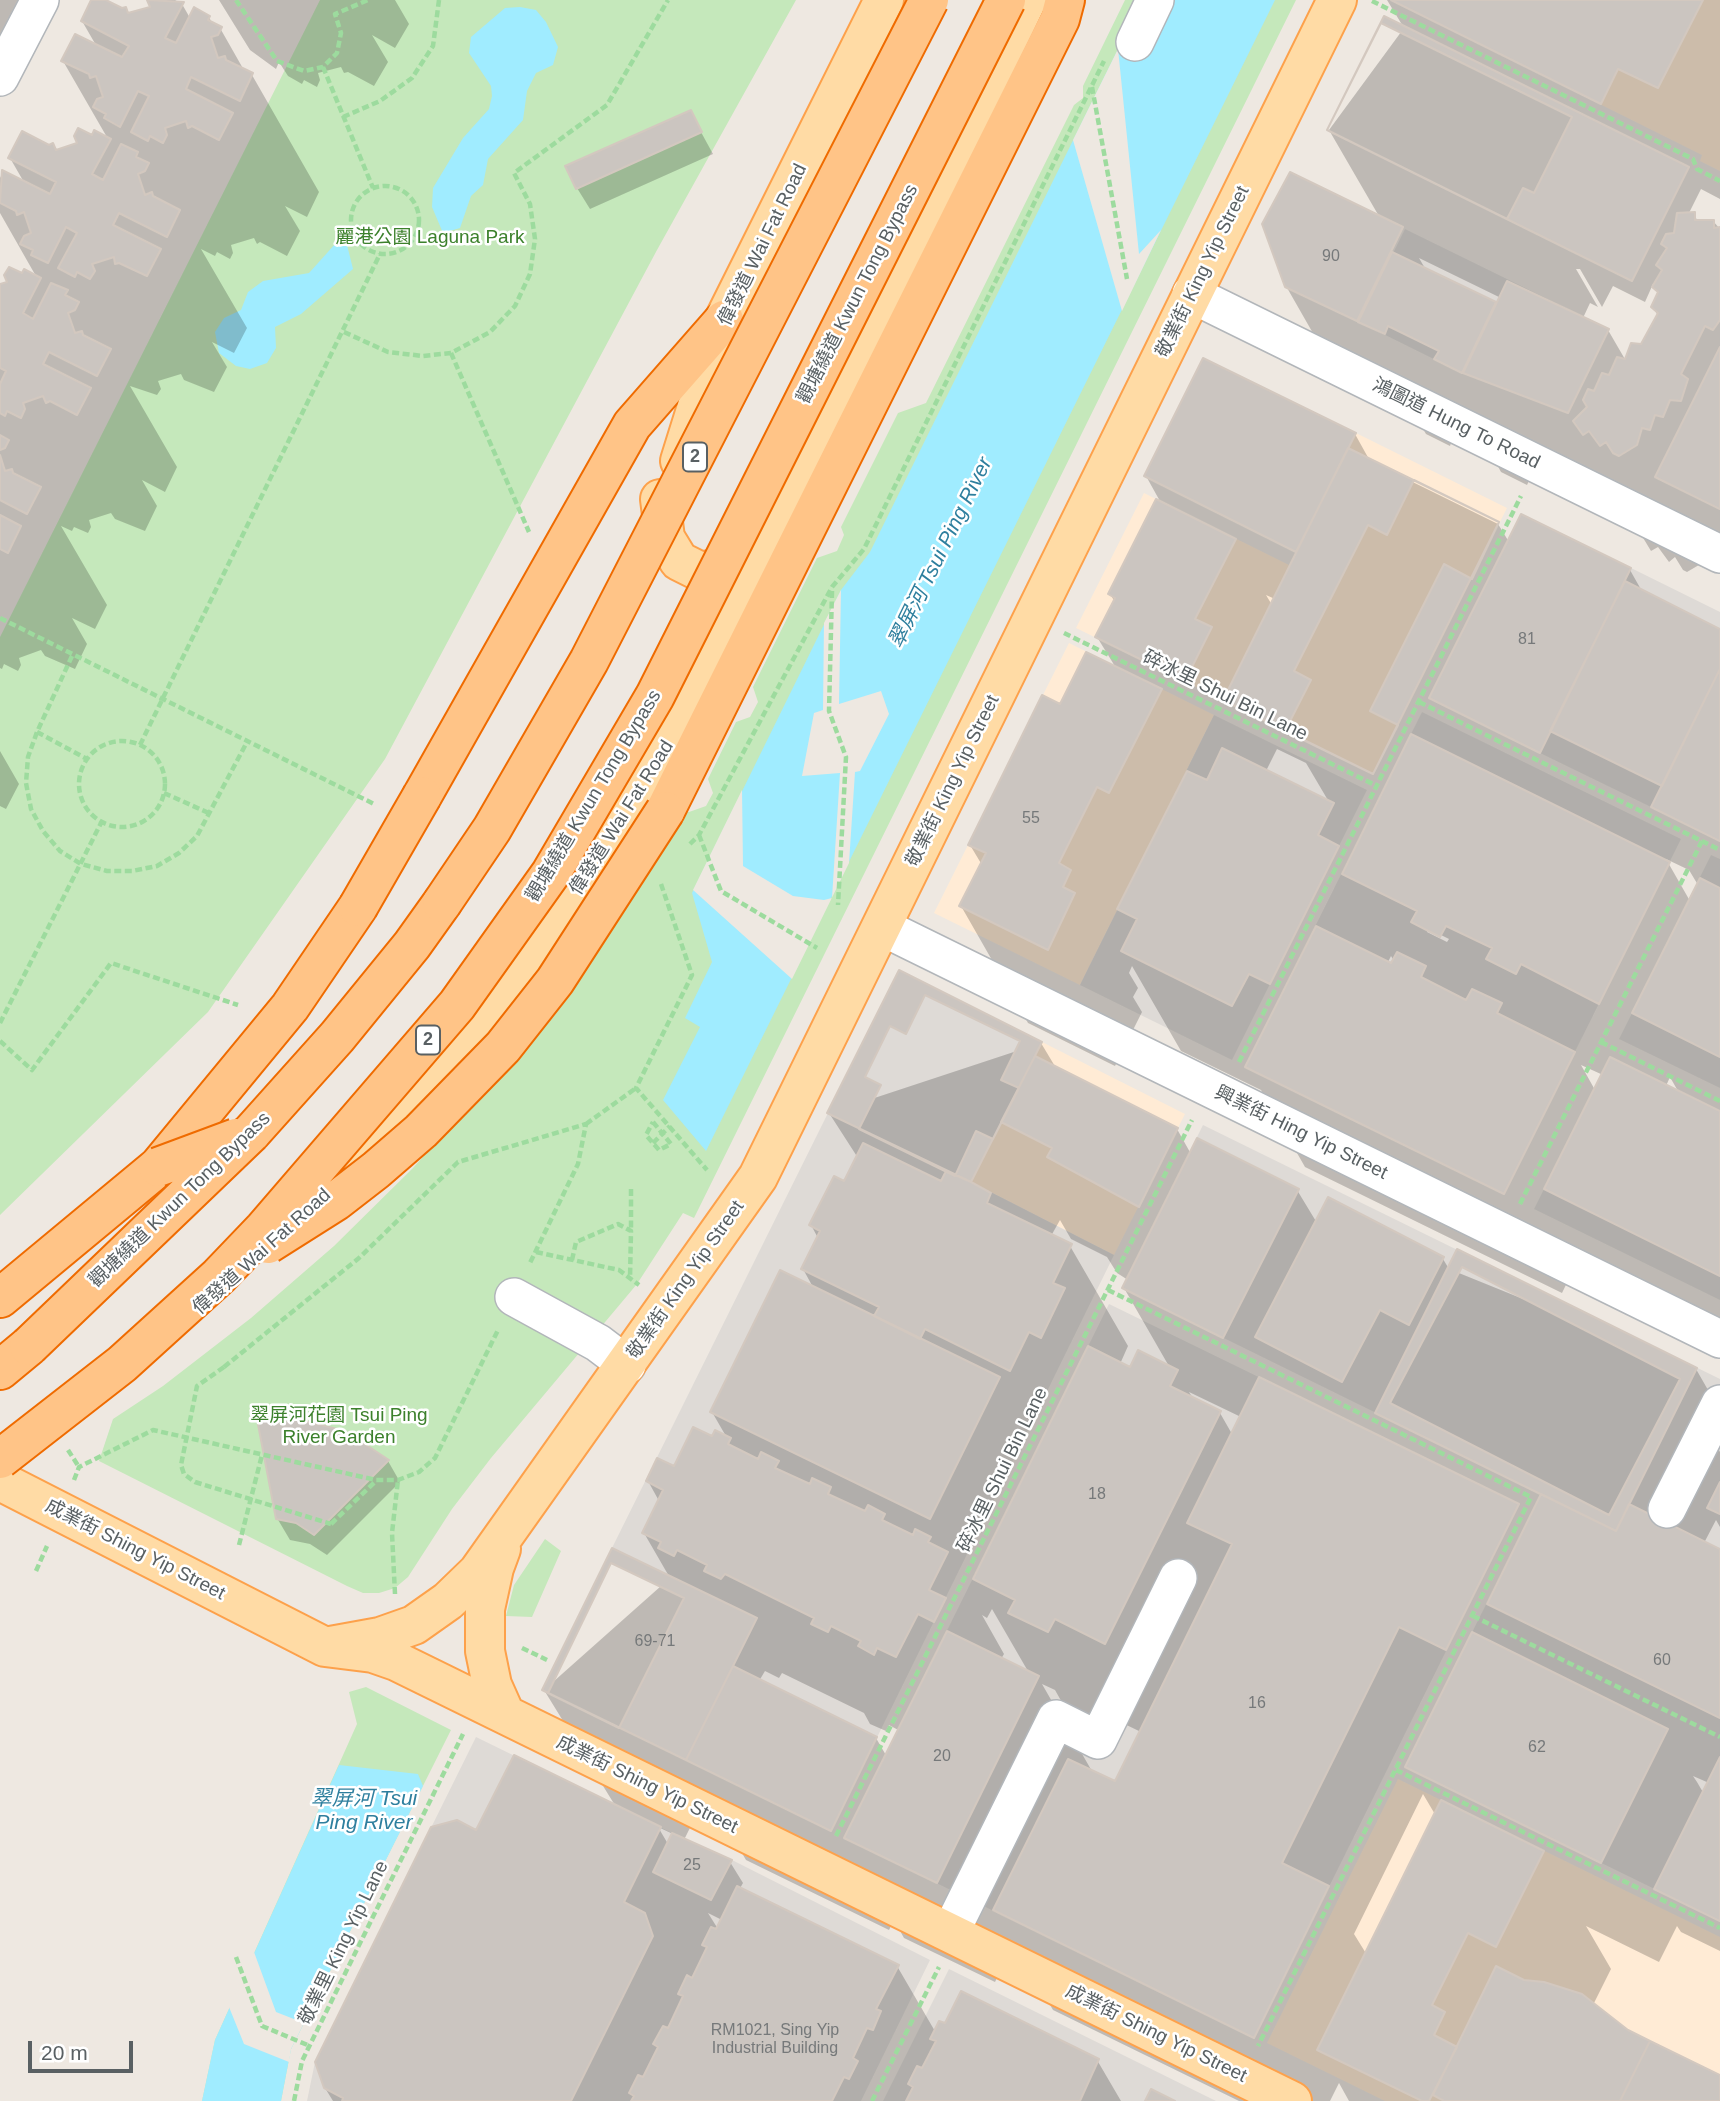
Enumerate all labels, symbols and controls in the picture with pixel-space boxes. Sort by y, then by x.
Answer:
street label: 偉發道 Wai Fat Road [714,160,812,330]
street label: 觀塘繞道 Kwun Tong Bypass [793,181,923,407]
street label: 敬業街 King Yip Street [1151,182,1255,362]
park label: 麗港公園 Laguna Park [335,227,525,249]
house number: 90 [1322,247,1340,267]
street label: 鴻圖道 Hung To Road [1368,373,1544,475]
road number: 2 [683,443,707,472]
water label: 翠屏河 Tsui Ping River [884,453,998,653]
house number: 81 [1518,630,1536,650]
street label: 碎冰里 Shui Bin Lane [1139,646,1311,746]
street label: 觀塘繞道 Kwun Tong Bypass [522,686,666,906]
street label: 敬業街 King Yip Street [901,691,1005,871]
street label: 偉發道 Wai Fat Road [565,737,679,899]
house number: 55 [1022,809,1040,829]
road number: 2 [416,1026,440,1055]
street label: 興業街 Hing Yip Street [1211,1081,1391,1185]
street label: 觀塘繞道 Kwun Tong Bypass [85,1107,275,1293]
street label: 偉發道 Wai Fat Road [188,1184,336,1320]
street label: 敬業街 King Yip Street [623,1196,749,1364]
street label: 碎冰里 Shui Bin Lane [953,1384,1053,1556]
park label: 翠屏河花園 Tsui Ping River Garden [250,1405,428,1449]
house number: 18 [1088,1485,1106,1505]
street label: 成業街 Shing Yip Street [41,1495,229,1605]
house number: 69-71 [635,1632,675,1652]
house number: 60 [1653,1651,1671,1671]
house number: 16 [1248,1694,1266,1714]
street label: 成業街 Shing Yip Street [553,1731,741,1839]
house number: 62 [1528,1738,1546,1758]
house number: 20 [933,1747,951,1767]
water label: 翠屏河 Tsui Ping River [311,1786,417,1836]
house number: 25 [683,1856,701,1876]
street label: 敬業里 King Yip Lane [294,1857,394,2029]
street label: 成業街 Shing Yip Street [1062,1980,1250,2088]
house number: RM1021, Sing Yip Industrial Building [711,2021,839,2059]
scale bar [32,2028,136,2072]
text: 20 m [41,2041,88,2064]

